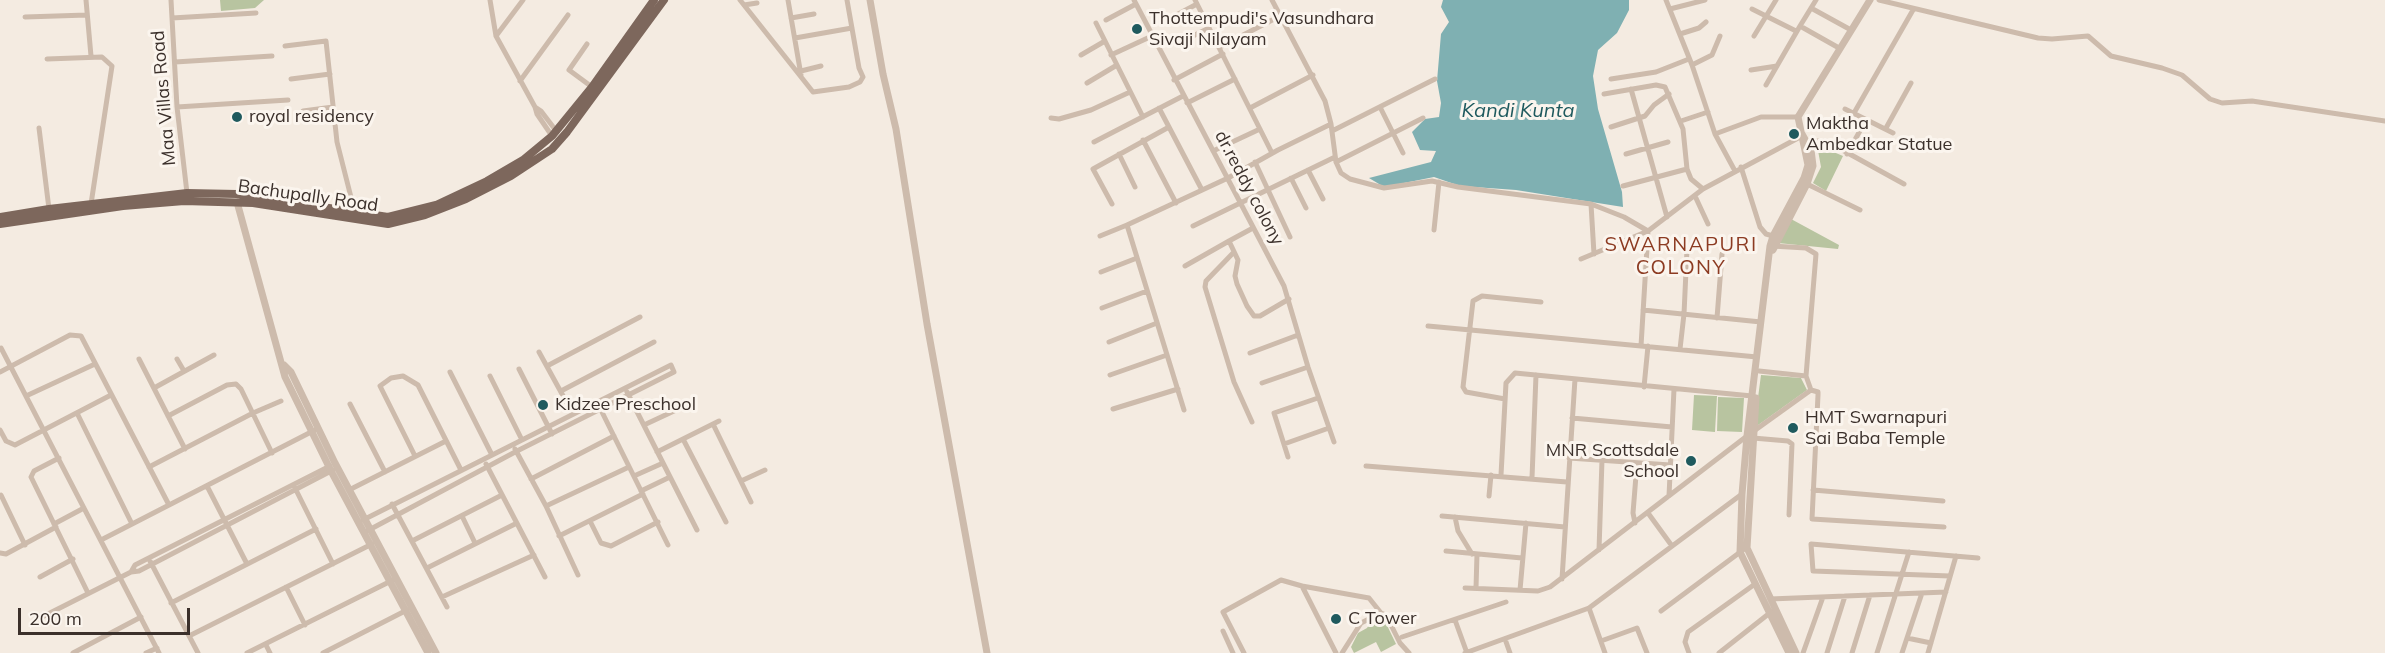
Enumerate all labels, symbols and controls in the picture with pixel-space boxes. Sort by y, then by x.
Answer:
place label: Thottempudi's Vasundhara Sivaji Nilayam [1149,8,1374,50]
marker: Thottempudi's Vasundhara Sivaji Nilayam [1130,22,1144,36]
street label: Maa Villas Road [147,29,181,167]
water label: Kandi Kunta [1461,99,1575,123]
place label: royal residency [249,106,374,128]
marker: royal residency [230,110,244,124]
place label: Maktha Ambedkar Statue [1806,113,1952,156]
street label: dr.reddy colony [1210,127,1288,249]
marker: Maktha Ambedkar Statue [1787,127,1801,141]
street label: Bachupally Road [236,175,380,217]
district label: SWARNAPURI COLONY [1604,233,1758,280]
place label: Kidzee Preschool [555,394,696,416]
marker: Kidzee Preschool [536,398,550,412]
place label: HMT Swarnapuri Sai Baba Temple [1805,407,1947,450]
marker: HMT Swarnapuri Sai Baba Temple [1786,421,1800,435]
place label: MNR Scottsdale School [1546,440,1679,482]
marker: MNR Scottsdale School [1684,454,1698,468]
scale bar [21,596,194,634]
text: 200 m [29,607,82,630]
place label: C Tower [1348,608,1416,630]
marker: C Tower [1329,612,1343,626]

